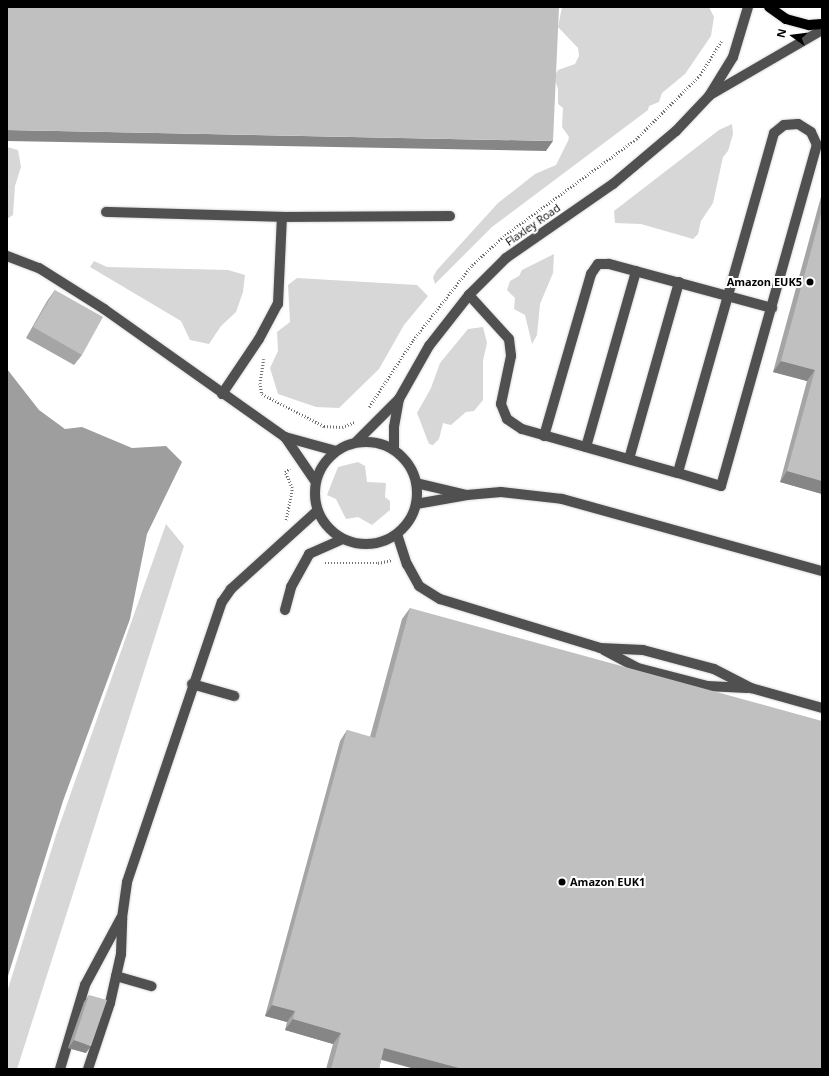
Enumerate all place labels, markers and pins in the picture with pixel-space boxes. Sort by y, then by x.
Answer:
place label: Amazon EUK5 [727,275,802,289]
marker: Amazon EUK5 [805,277,815,287]
place label: Amazon EUK1 [570,875,645,889]
marker: Amazon EUK1 [557,877,567,887]

